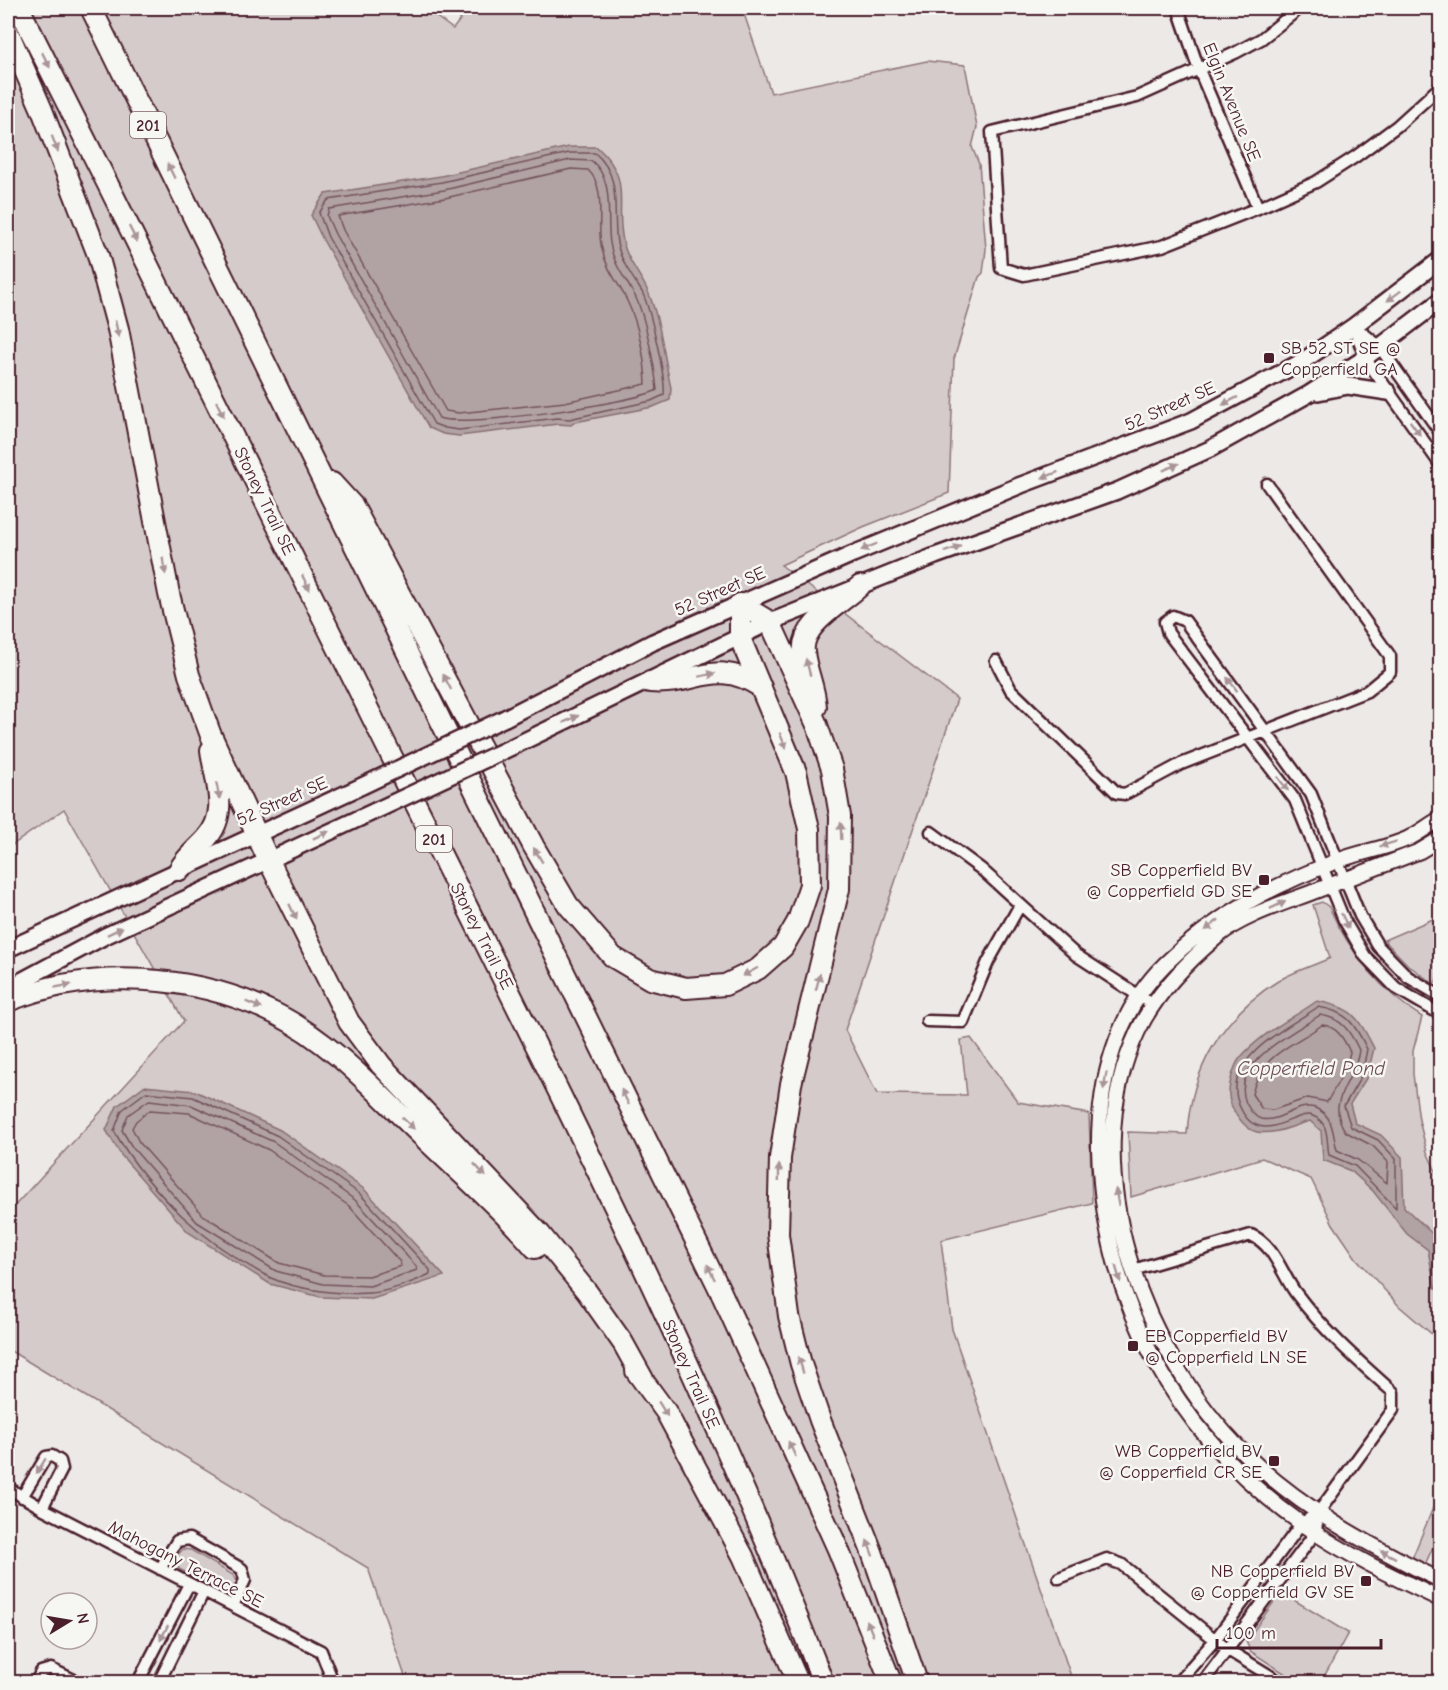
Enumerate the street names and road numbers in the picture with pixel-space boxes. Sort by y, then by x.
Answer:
street label: Elgin Avenue SE [1198,40,1265,165]
road number: 201 [130,112,166,138]
street label: 52 Street SE [1122,377,1219,436]
street label: Stoney Trail SE [229,444,300,559]
street label: 52 Street SE [672,562,769,621]
street label: 52 Street SE [234,772,331,831]
road number: 201 [416,826,452,852]
street label: Stoney Trail SE [446,879,518,993]
street label: Stoney Trail SE [657,1316,724,1432]
street label: Mahogany Terrace SE [105,1516,267,1613]

